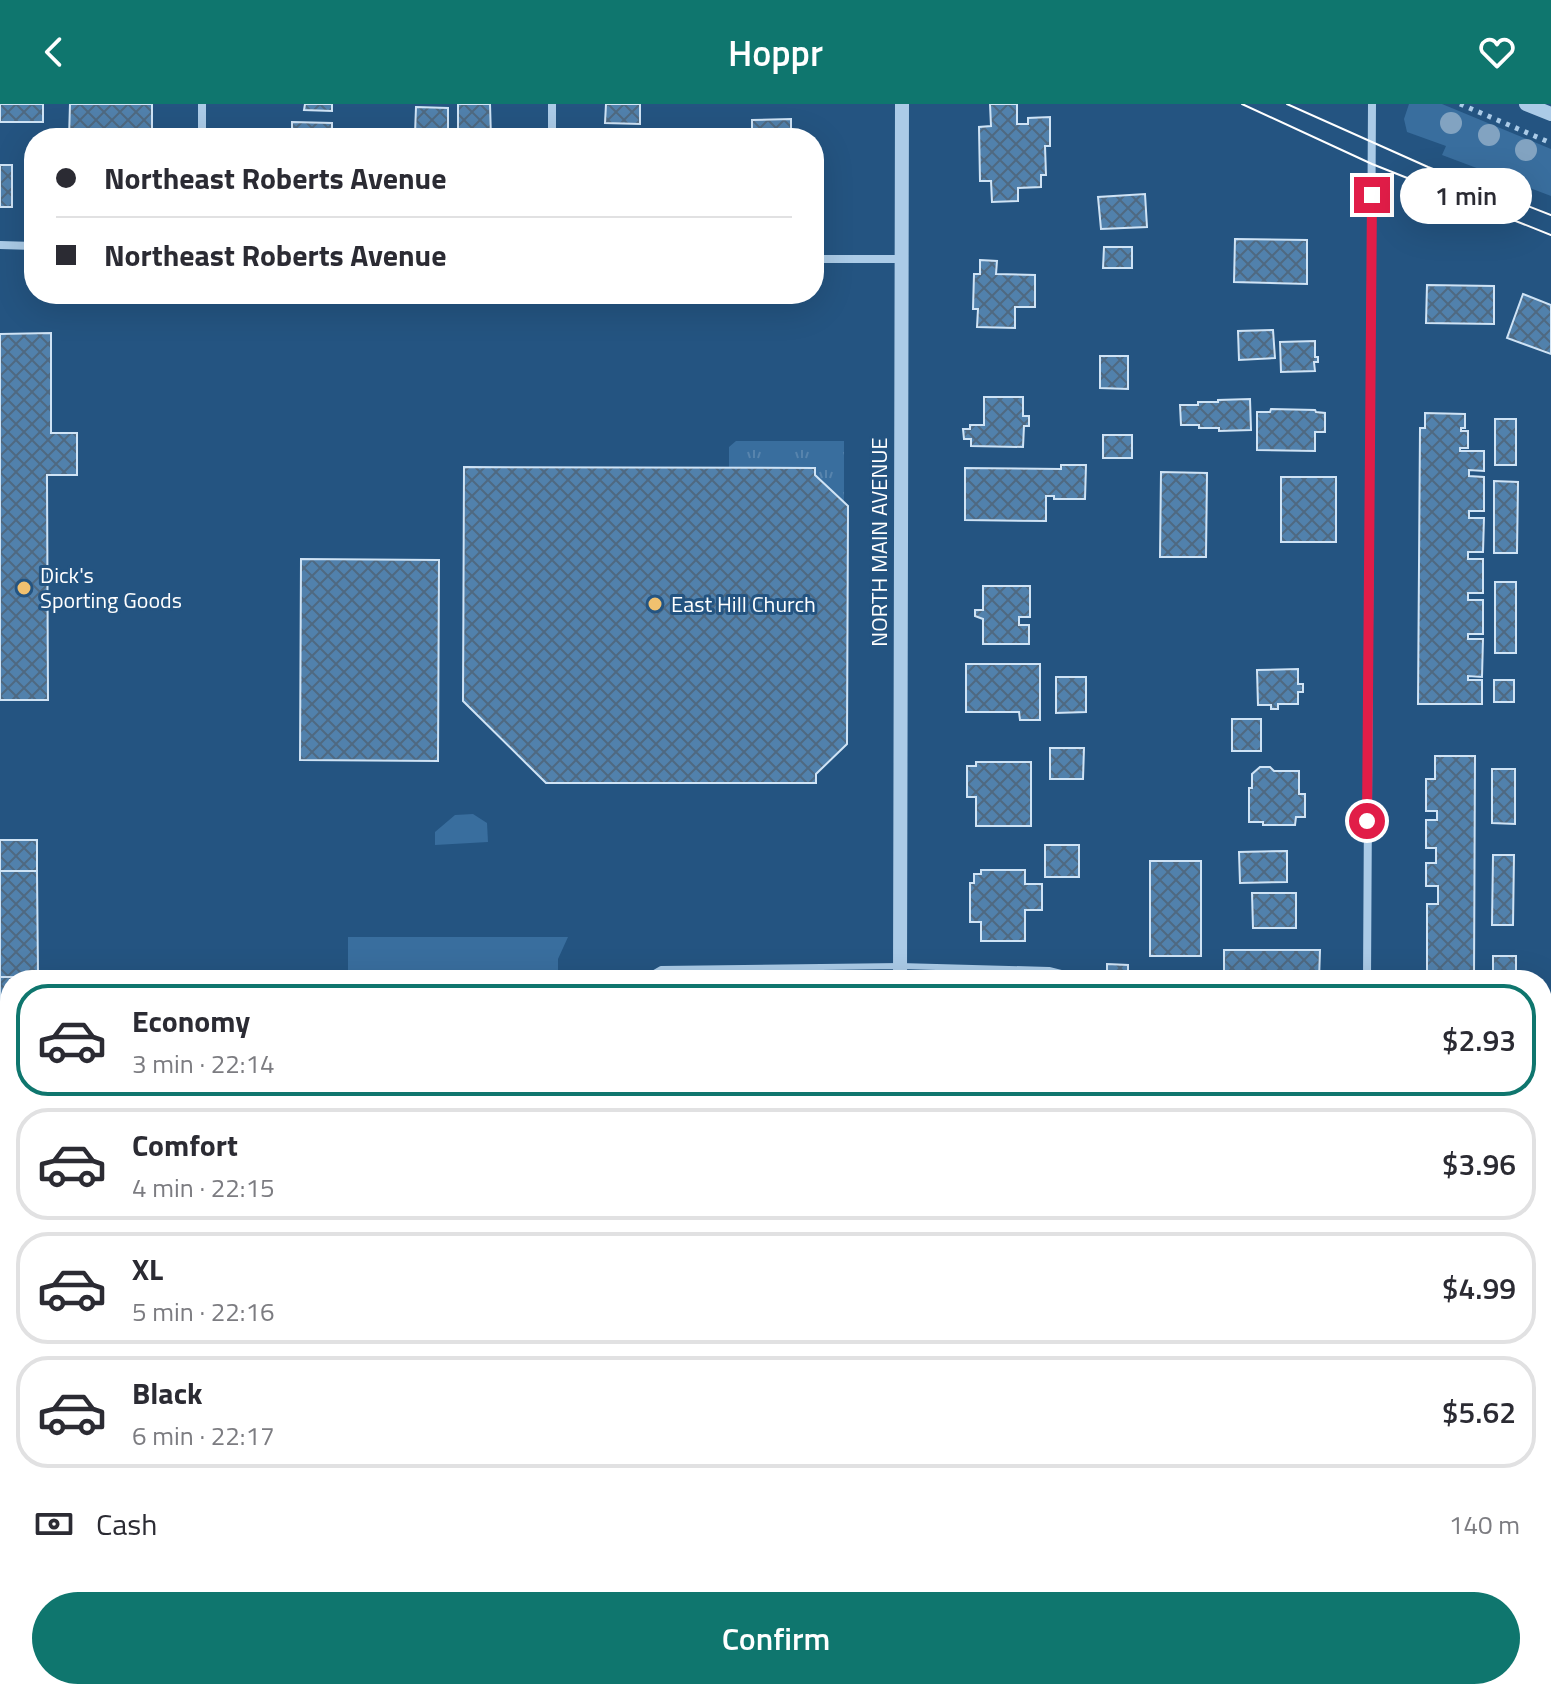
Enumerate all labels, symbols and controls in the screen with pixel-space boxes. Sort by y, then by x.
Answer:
text: Hoppr [728,25,823,80]
icon: back [32,30,76,74]
icon: heart [1475,30,1519,74]
text: Northeast Roberts Avenue [104,155,446,201]
callout: 1 min [1400,167,1532,223]
text: 1 min [1435,176,1497,215]
route end [1354,177,1390,213]
text: Northeast Roberts Avenue [104,232,446,278]
street label: NORTH MAIN AVENUE [862,437,896,647]
place label: Dick's Sporting Goods [40,558,182,617]
marker: Dick's Sporting Goods [15,579,33,597]
place label: East Hill Church [671,587,816,621]
marker: East Hill Church [646,595,664,613]
route start [1349,803,1385,839]
text: Economy [132,998,250,1044]
icon: car [36,1004,108,1076]
text: $2.93 [1442,1017,1516,1063]
text: 3 min · 22:14 [132,1044,275,1083]
text: Comfort [132,1122,238,1168]
icon: car [36,1128,108,1200]
text: $3.96 [1442,1141,1516,1187]
text: 4 min · 22:15 [132,1168,275,1207]
text: XL [132,1246,163,1292]
icon: car [36,1252,108,1324]
text: $4.99 [1442,1265,1516,1311]
text: 5 min · 22:16 [132,1292,275,1331]
text: Black [132,1370,203,1416]
icon: car [36,1376,108,1448]
text: $5.62 [1442,1389,1516,1435]
text: 6 min · 22:17 [132,1416,275,1455]
text: Cash [96,1501,157,1547]
icon: cash [32,1502,76,1546]
text: 140 m [1449,1505,1520,1544]
button: Confirm [32,1592,1520,1684]

